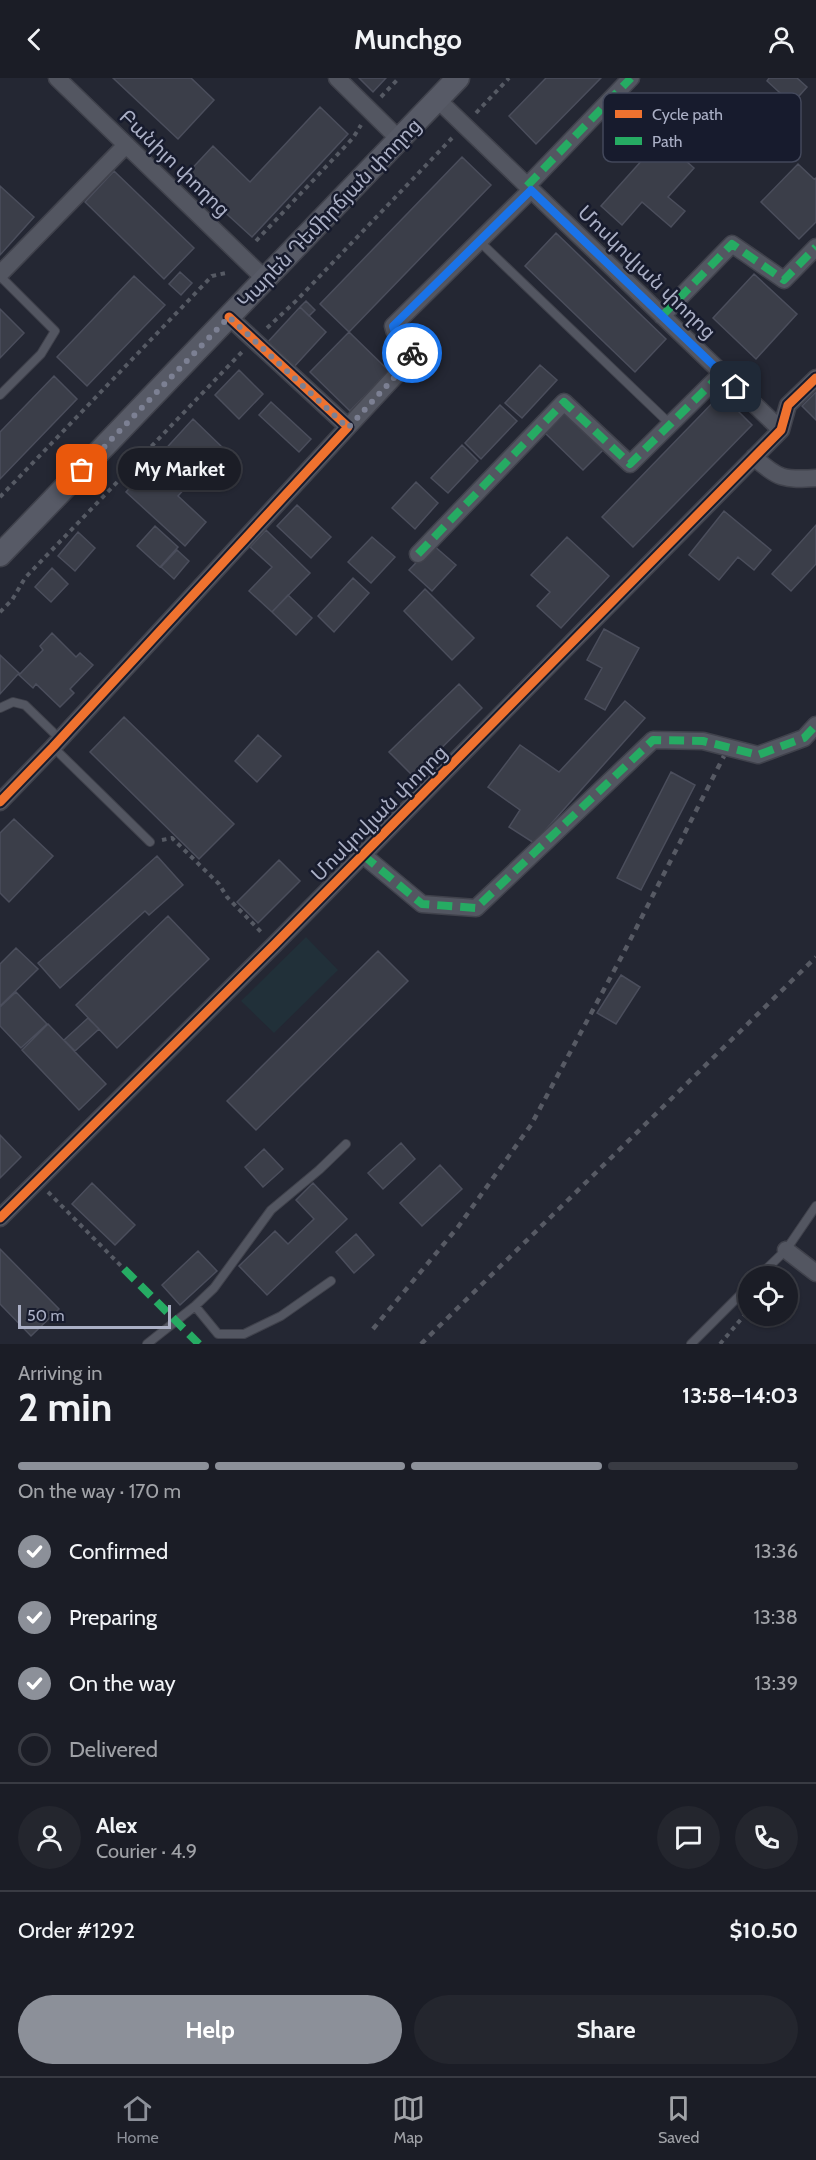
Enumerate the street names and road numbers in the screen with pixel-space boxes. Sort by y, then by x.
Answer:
street label: Բանիյո փողոց [115,104,235,222]
street label: Կարեն Դեմիրճյան փողոց [232,113,426,313]
street label: Մոսկովյան փողոց [573,200,721,344]
street label: Մոսկովյան փողոց [306,740,452,886]

